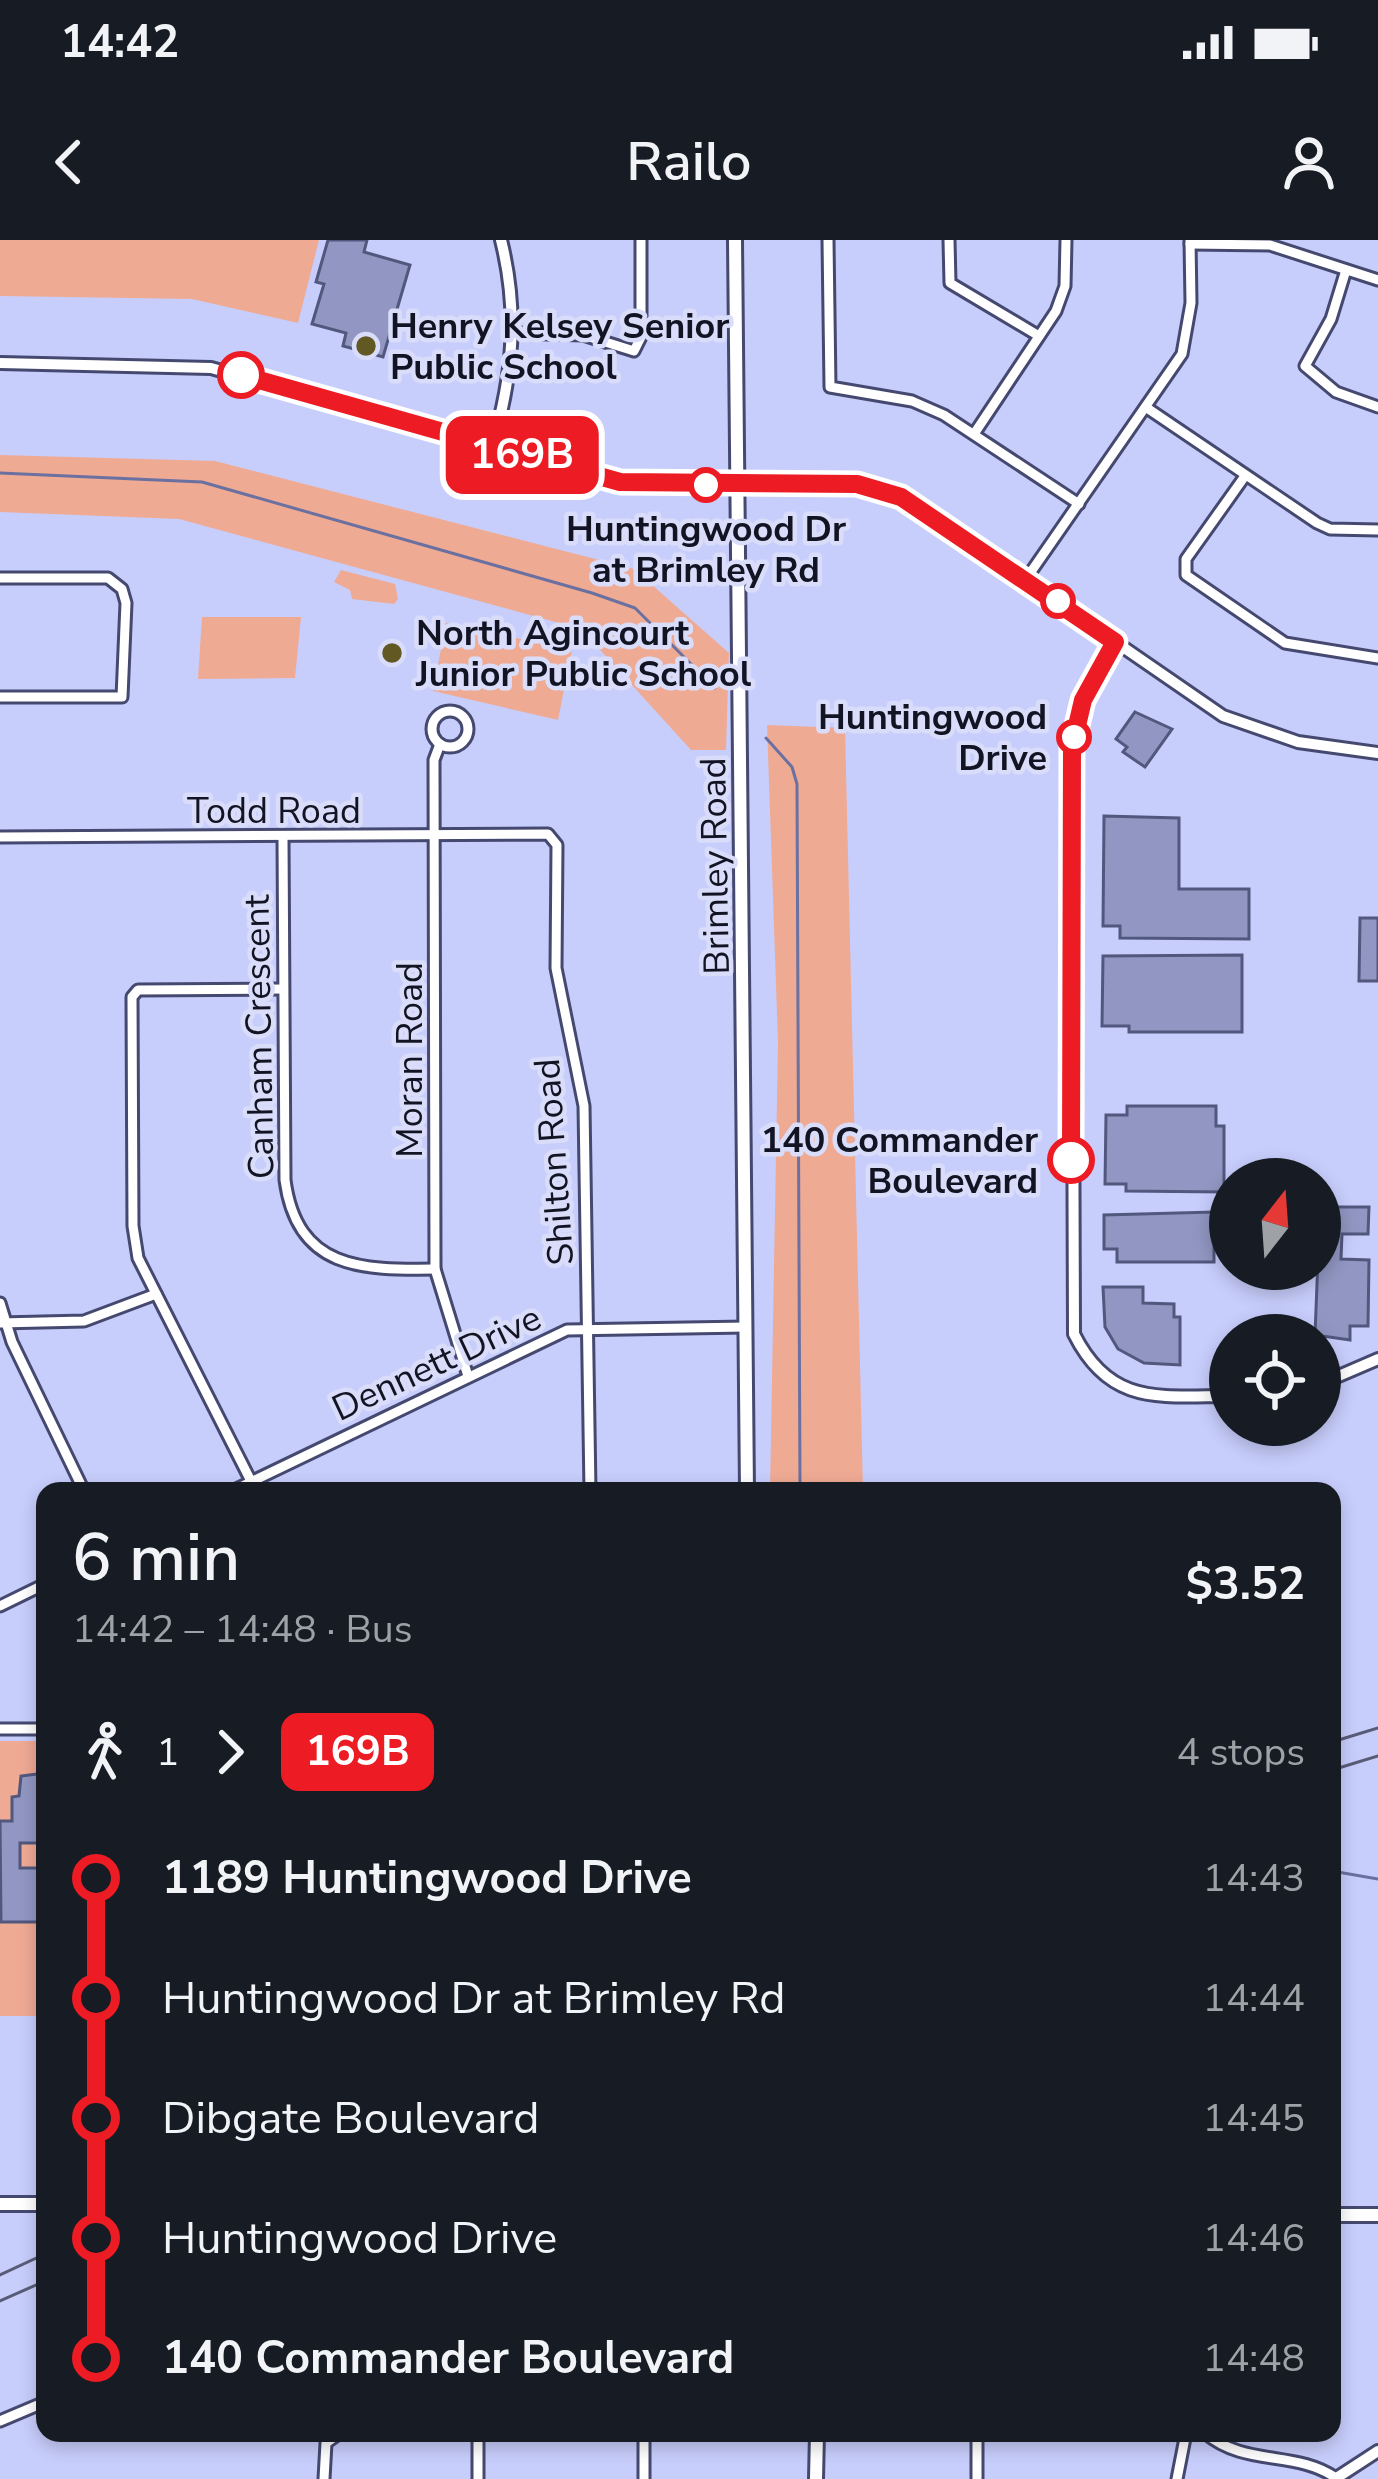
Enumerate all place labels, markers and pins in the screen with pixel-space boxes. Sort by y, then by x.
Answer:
place label: Henry Kelsey Senior Public School [390,302,729,392]
marker: Henry Kelsey Senior Public School [353,333,379,359]
unlabelled marker [219,353,263,397]
marker: Huntingwood Dr at Brimley Rd [690,469,722,501]
place label: Huntingwood Dr at Brimley Rd [566,505,846,595]
unlabelled marker [1042,585,1074,617]
place label: North Agincourt Junior Public School [415,609,752,699]
marker: North Agincourt Junior Public School [379,640,405,666]
place label: Huntingwood Drive [818,693,1047,783]
marker: Huntingwood Drive [1058,721,1090,753]
place label: 140 Commander Boulevard [760,1116,1038,1206]
marker: 140 Commander Boulevard [1049,1138,1093,1182]

